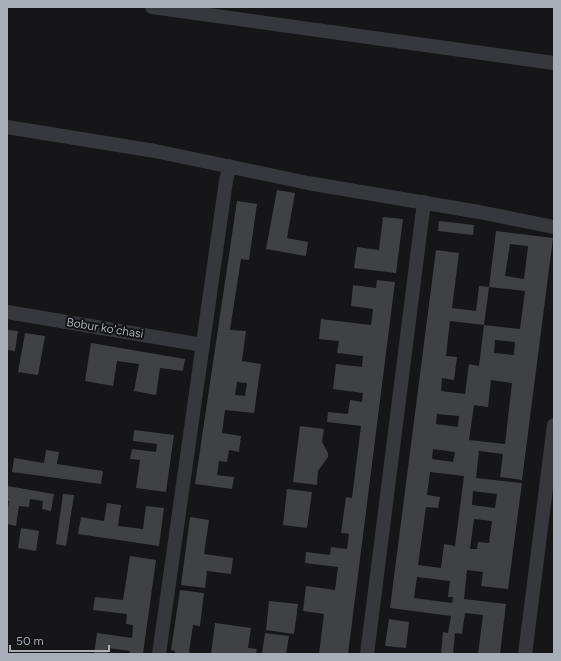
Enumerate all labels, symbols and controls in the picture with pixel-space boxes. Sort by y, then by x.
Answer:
street label: Bobur ko'chasi [65,315,145,341]
scale bar [10,627,109,653]
text: 50 m [16,634,44,648]

